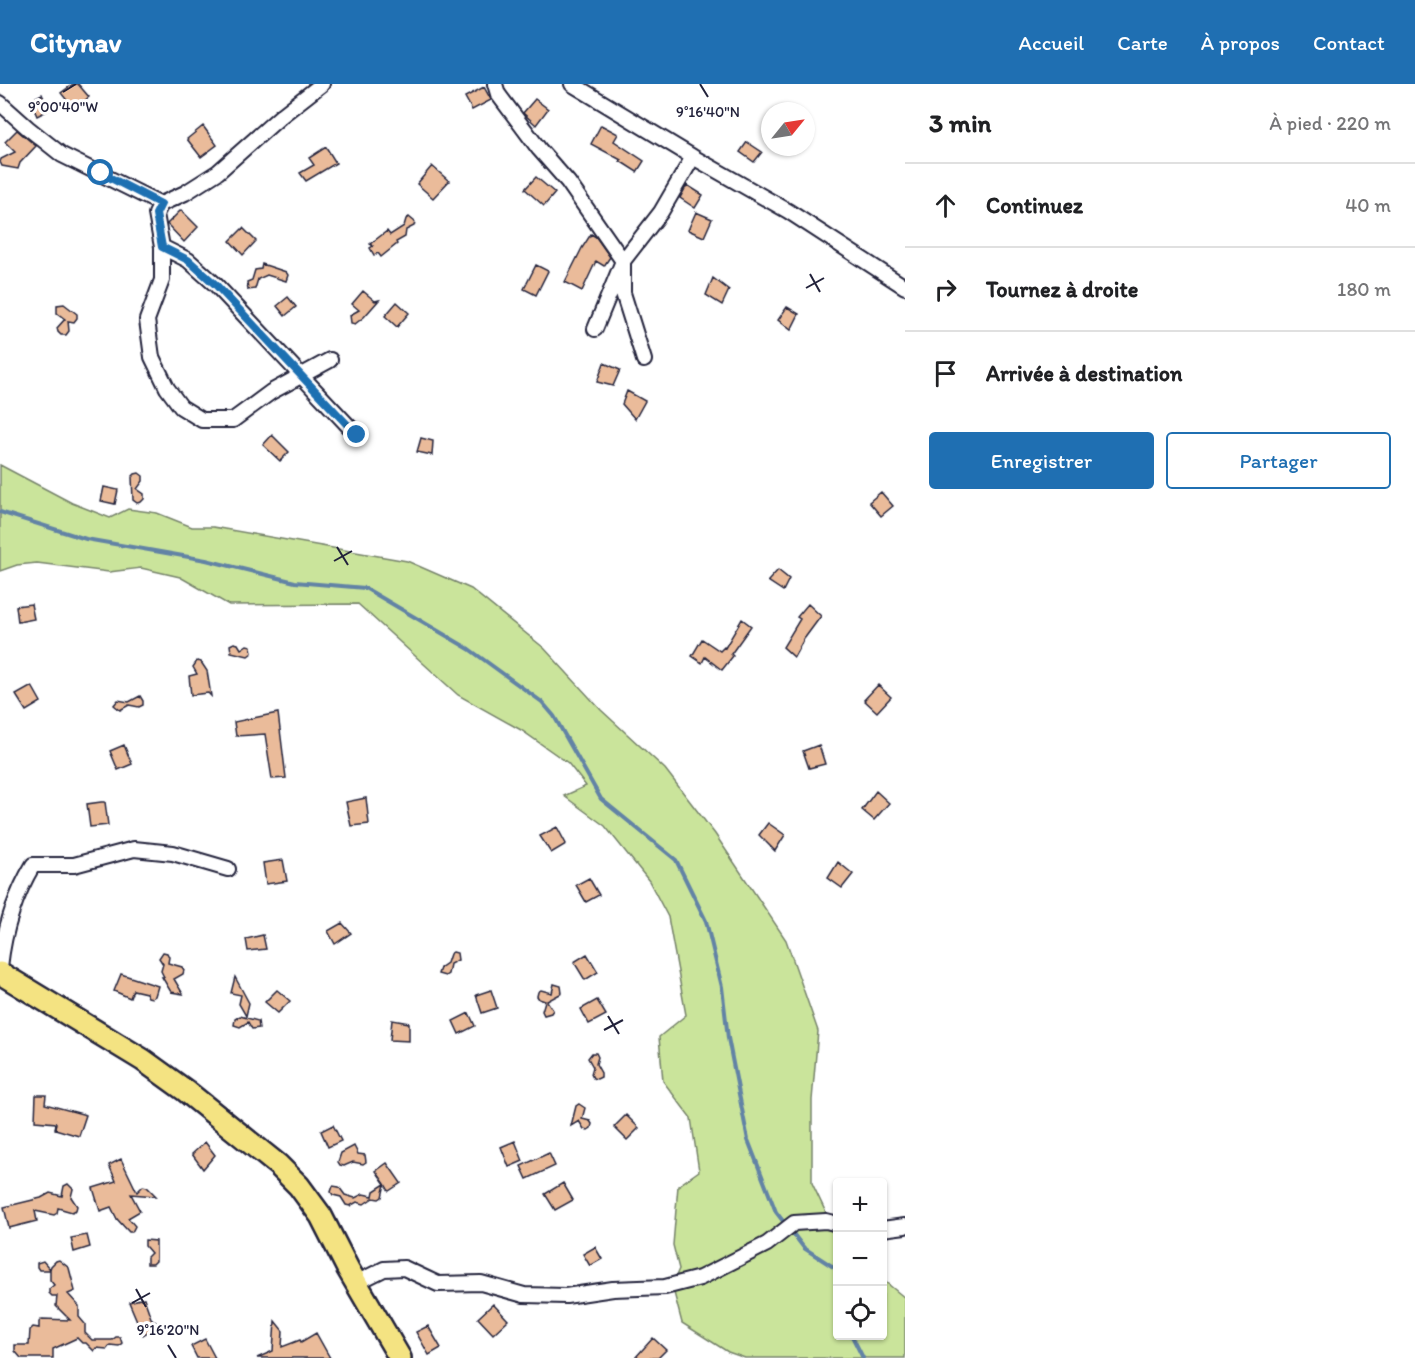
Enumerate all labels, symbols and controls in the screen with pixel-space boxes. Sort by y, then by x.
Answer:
text: Citynav [30,25,121,59]
text: Accueil [1019,30,1084,55]
text: Carte [1117,30,1168,55]
text: À propos [1201,30,1280,55]
text: Contact [1313,30,1385,55]
text: 9°00'40"W [28,98,98,116]
north arrow [761,102,815,156]
text: 9°16'40"N [676,103,740,121]
text: 3 min [929,107,991,139]
text: À pied · 220 m [1269,111,1391,135]
route start [87,159,113,185]
icon: ahead [929,189,962,222]
text: Continuez [986,192,1083,219]
text: 40 m [1345,193,1391,217]
icon: right [929,273,962,306]
text: Tournez à droite [986,276,1138,303]
text: 180 m [1337,277,1391,301]
icon: arrive [929,357,962,390]
text: Arrivée à destination [986,360,1182,387]
route end [343,421,369,447]
button: Enregistrer [929,432,1154,489]
button: Partager [1166,432,1391,489]
map controls [833,1178,887,1340]
button: + [833,1178,887,1232]
button: − [833,1232,887,1286]
button: locate [833,1286,887,1340]
text: 9°16'20"N [137,1321,199,1339]

